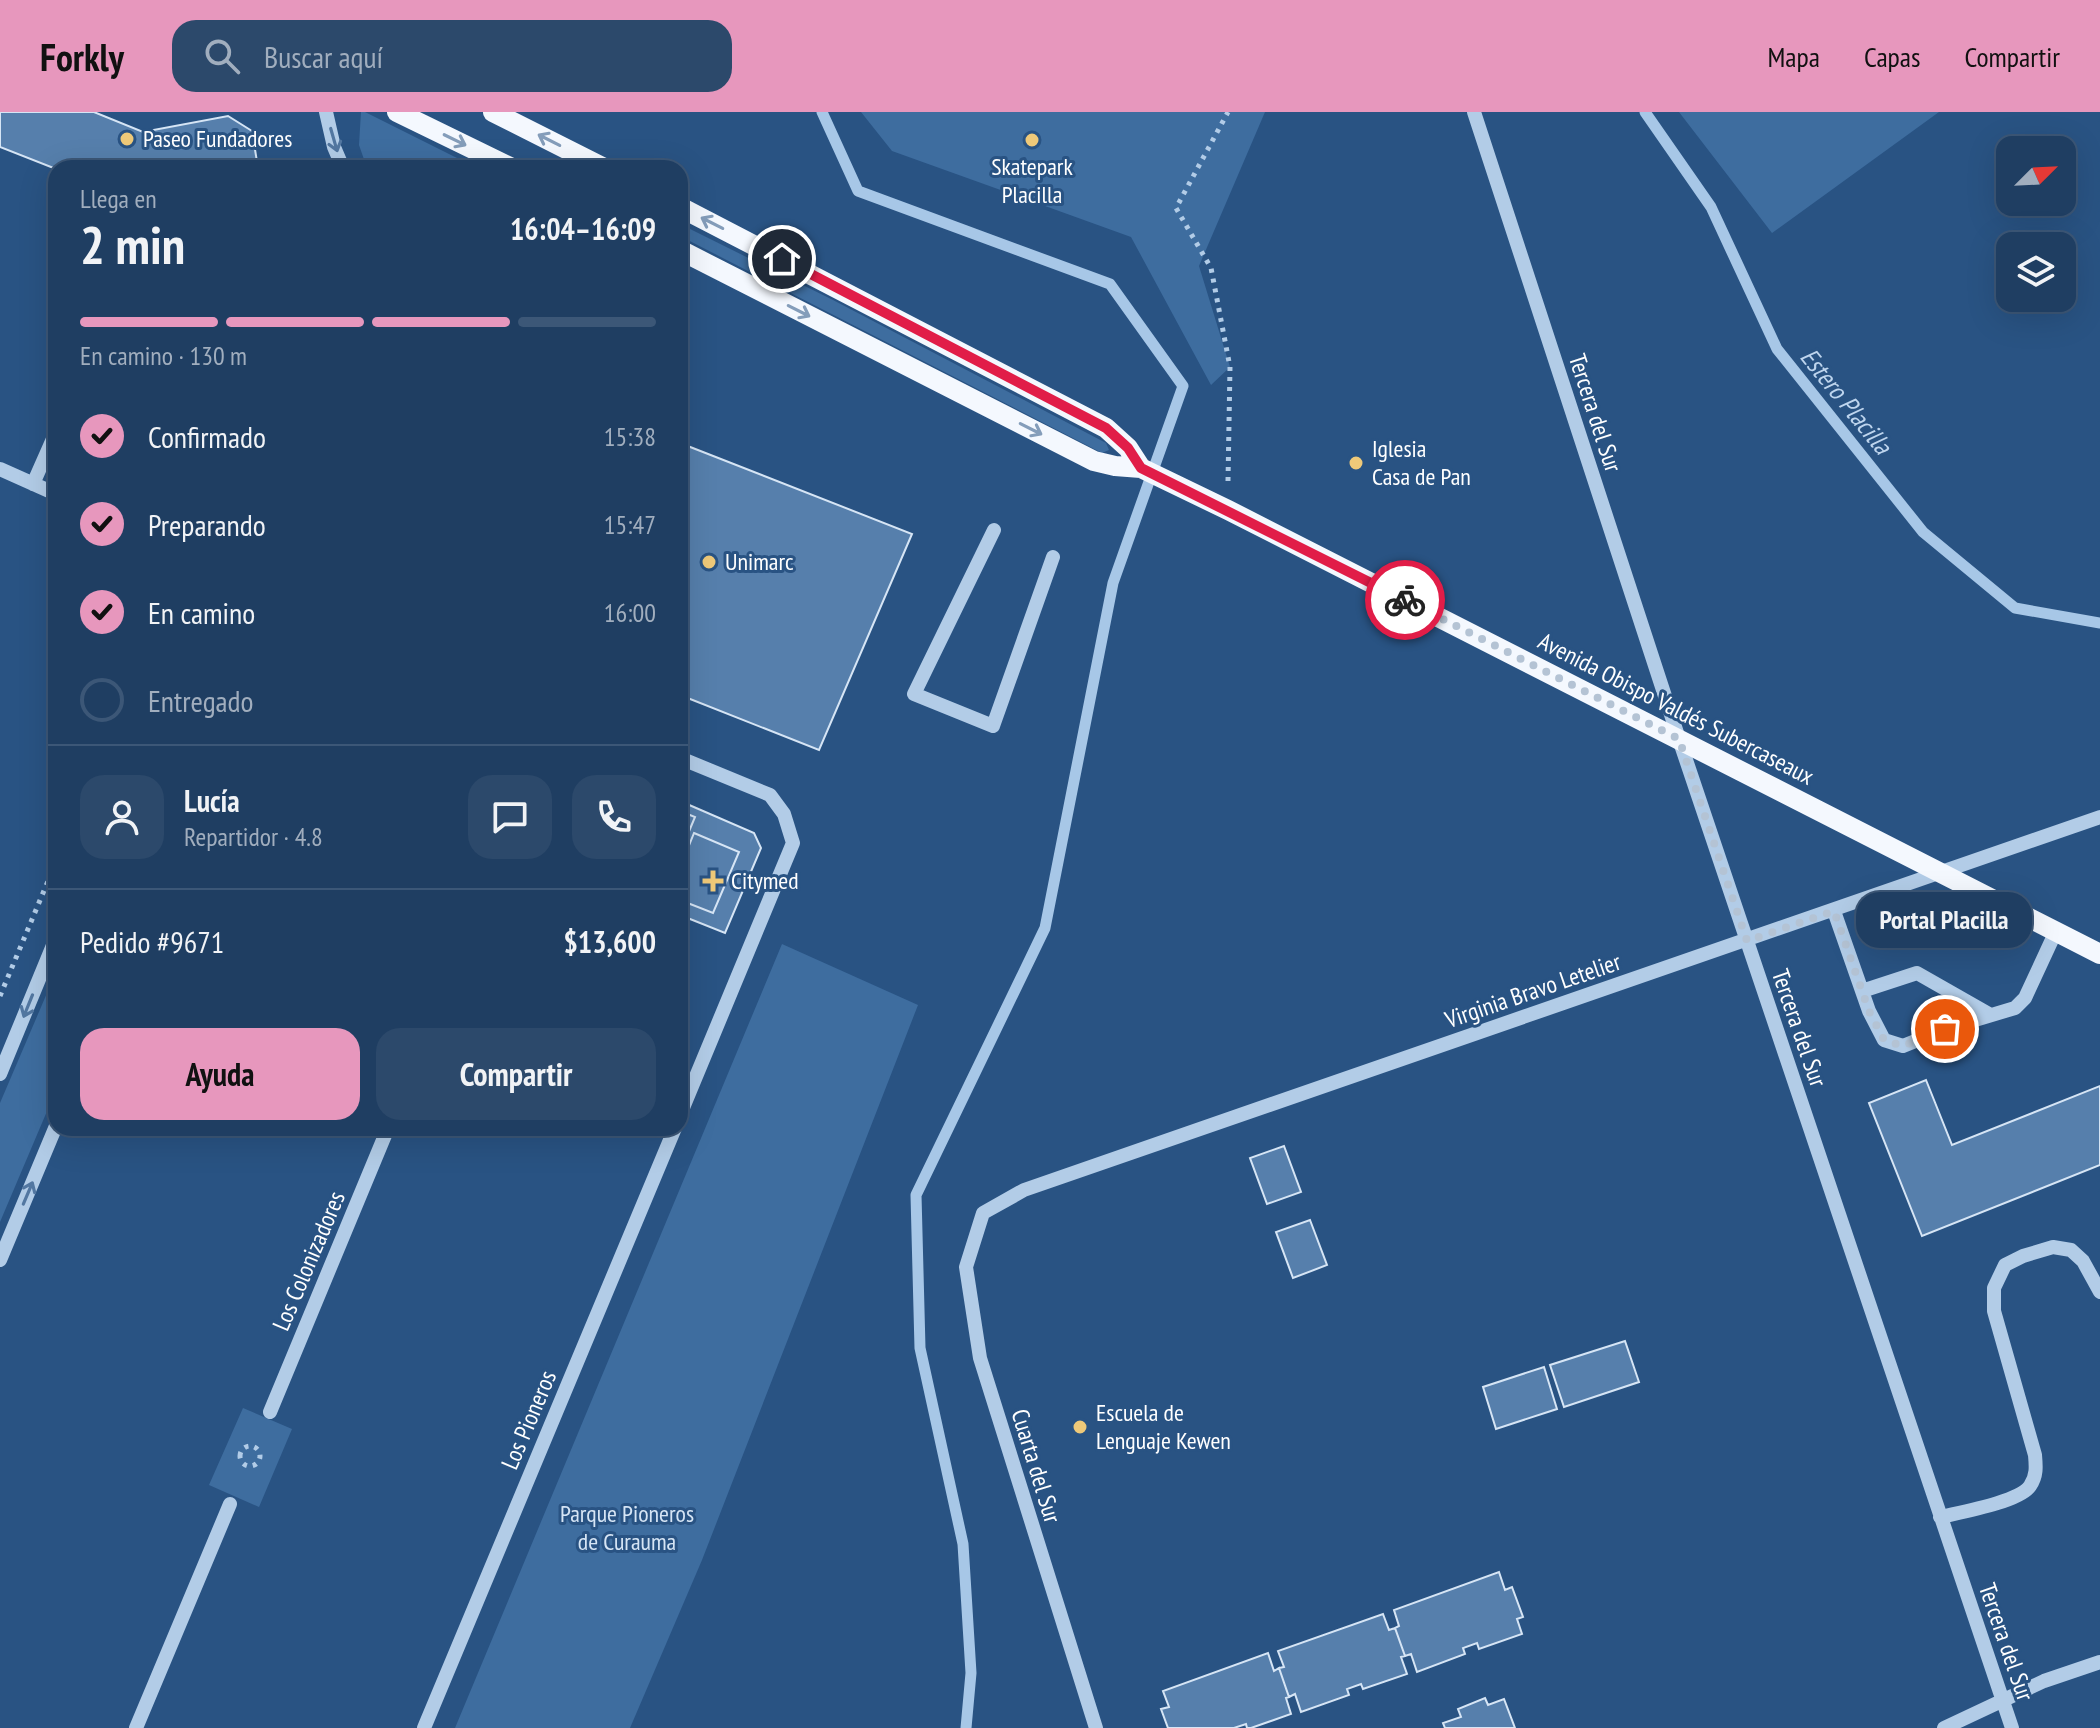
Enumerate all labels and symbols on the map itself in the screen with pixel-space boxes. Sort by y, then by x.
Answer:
place label: Paseo Fundadores [143,123,292,154]
one-way arrow [327,127,342,153]
marker: Paseo Fundadores [118,130,136,148]
marker: Skatepark Placilla [1023,131,1041,149]
one-way arrow [537,132,561,147]
one-way arrow [442,133,466,148]
north arrow [1996,136,2076,216]
place label: Skatepark Placilla [991,151,1073,210]
one-way arrow [700,215,724,230]
pin [748,225,816,293]
one-way arrow [787,303,811,319]
water label: Estero Placilla [1794,341,1900,462]
street label: Tercera del Sur [1562,350,1629,476]
one-way arrow [1018,422,1042,438]
place label: Iglesia Casa de Pan [1372,433,1471,492]
marker: Iglesia Casa de Pan [1347,454,1365,472]
place label: Unimarc [725,546,794,577]
marker: Unimarc [700,553,718,571]
courier [1365,560,1445,640]
street label: Avenida Obispo Valdés Subercaseaux [1533,625,1819,792]
place label: Citymed [731,865,799,896]
marker: Citymed [702,870,724,892]
callout: Portal Placilla [1857,893,2033,949]
street label: Virginia Bravo Letelier [1440,946,1625,1035]
street label: Tercera del Sur [1765,965,1834,1091]
one-way arrow [20,993,34,1018]
pin [1911,995,1979,1063]
one-way arrow [22,1181,36,1206]
street label: Los Colonizadores [265,1186,352,1335]
street label: Los Pioneros [494,1366,563,1474]
place label: Escuela de Lenguaje Kewen [1096,1397,1231,1456]
street label: Cuarta del Sur [1004,1405,1069,1527]
marker: Escuela de Lenguaje Kewen [1071,1418,1089,1436]
park label: Parque Pioneros de Curauma [560,1498,694,1557]
street label: Tercera del Sur [1972,1579,2041,1705]

